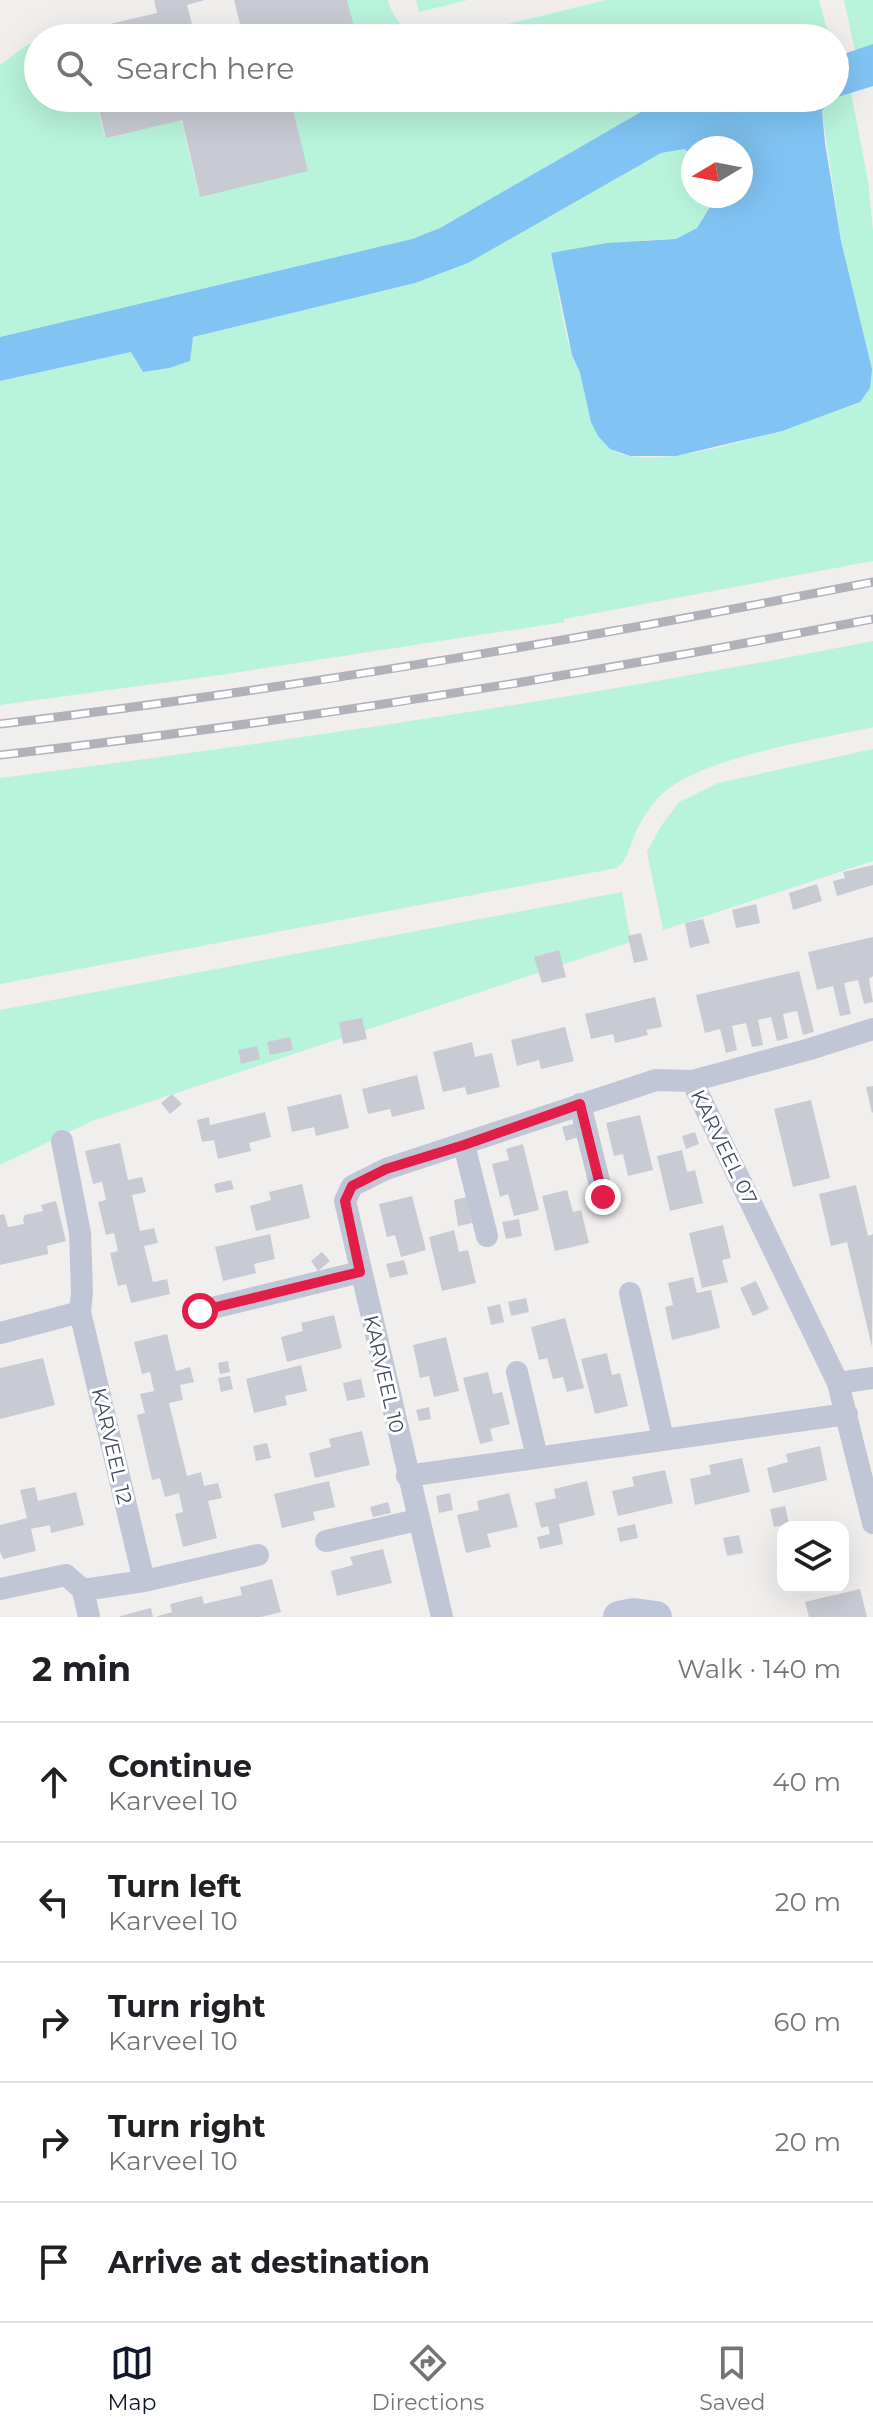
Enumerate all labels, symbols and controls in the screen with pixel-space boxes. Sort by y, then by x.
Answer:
search box [24,24,849,112]
icon: search [52,46,96,90]
text: Search here [116,50,294,87]
north arrow [681,136,753,208]
street label: KARVEEL 07 [686,1086,762,1208]
route end [585,1179,621,1215]
route start [182,1293,218,1329]
street label: KARVEEL 10 [359,1313,409,1435]
street label: KARVEEL 12 [87,1386,137,1506]
map controls [777,1521,849,1593]
button: layers [777,1521,849,1593]
text: 2 min [32,1648,131,1690]
text: Walk · 140 m [677,1653,841,1685]
text: Continue [108,1748,252,1785]
icon: ahead [32,1760,76,1804]
text: 40 m [772,1766,841,1798]
text: Karveel 10 [108,1785,238,1817]
text: Turn left [108,1868,241,1905]
icon: left [32,1880,76,1924]
text: 20 m [775,1886,841,1918]
text: Karveel 10 [108,1905,238,1937]
text: Turn right [108,1988,265,2025]
icon: right [32,2000,76,2044]
text: 60 m [774,2006,841,2038]
text: Karveel 10 [108,2025,238,2057]
text: Turn right [108,2108,265,2145]
icon: right [32,2120,76,2164]
text: 20 m [775,2126,841,2158]
text: Karveel 10 [108,2145,238,2177]
icon: arrive [32,2240,76,2284]
text: Arrive at destination [108,2244,430,2281]
tab: Map [108,2341,156,2416]
tab: Directions [372,2341,484,2416]
tab: Saved [699,2341,765,2416]

